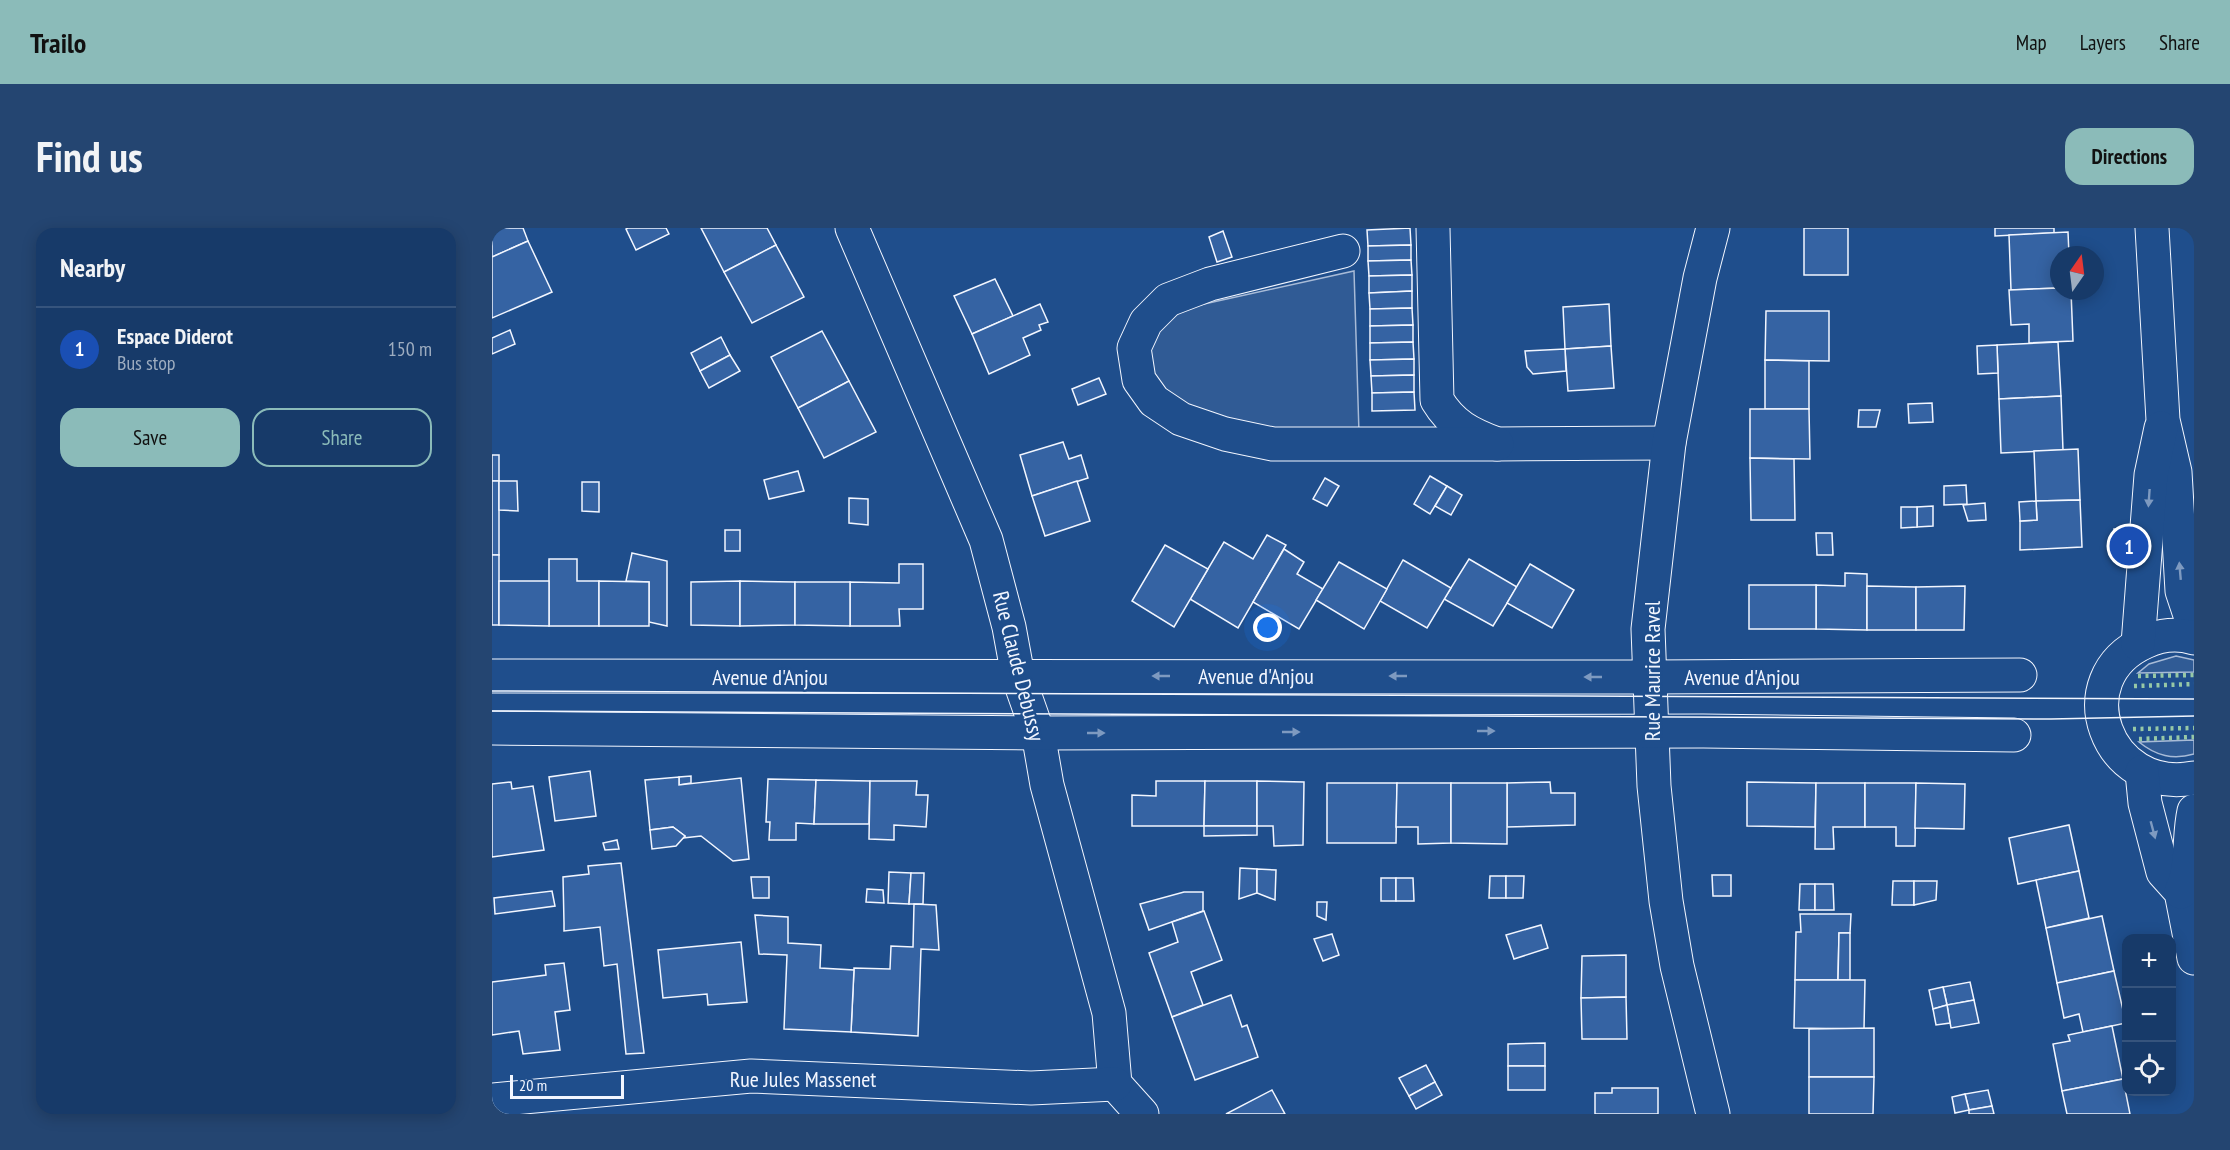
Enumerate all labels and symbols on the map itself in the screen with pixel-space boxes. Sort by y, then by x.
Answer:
north arrow [2050,246,2104,300]
one-way arrow [2144,489,2154,508]
pin: 1 [2110,524,2148,568]
one-way arrow [2175,562,2185,581]
street label: Rue Claude Debussy [987,588,1051,745]
street label: Rue Maurice Ravel [1638,600,1666,741]
your location [1253,613,1282,642]
street label: Avenue d'Anjou [1198,662,1314,690]
street label: Avenue d'Anjou [712,663,828,691]
street label: Avenue d'Anjou [1684,663,1800,691]
one-way arrow [1151,671,1170,681]
one-way arrow [1388,671,1407,681]
one-way arrow [1583,672,1602,682]
one-way arrow [1477,726,1496,736]
one-way arrow [1282,727,1301,737]
one-way arrow [1087,728,1106,738]
one-way arrow [2148,820,2158,839]
street label: Rue Jules Massenet [730,1065,876,1093]
scale bar [510,1072,624,1100]

